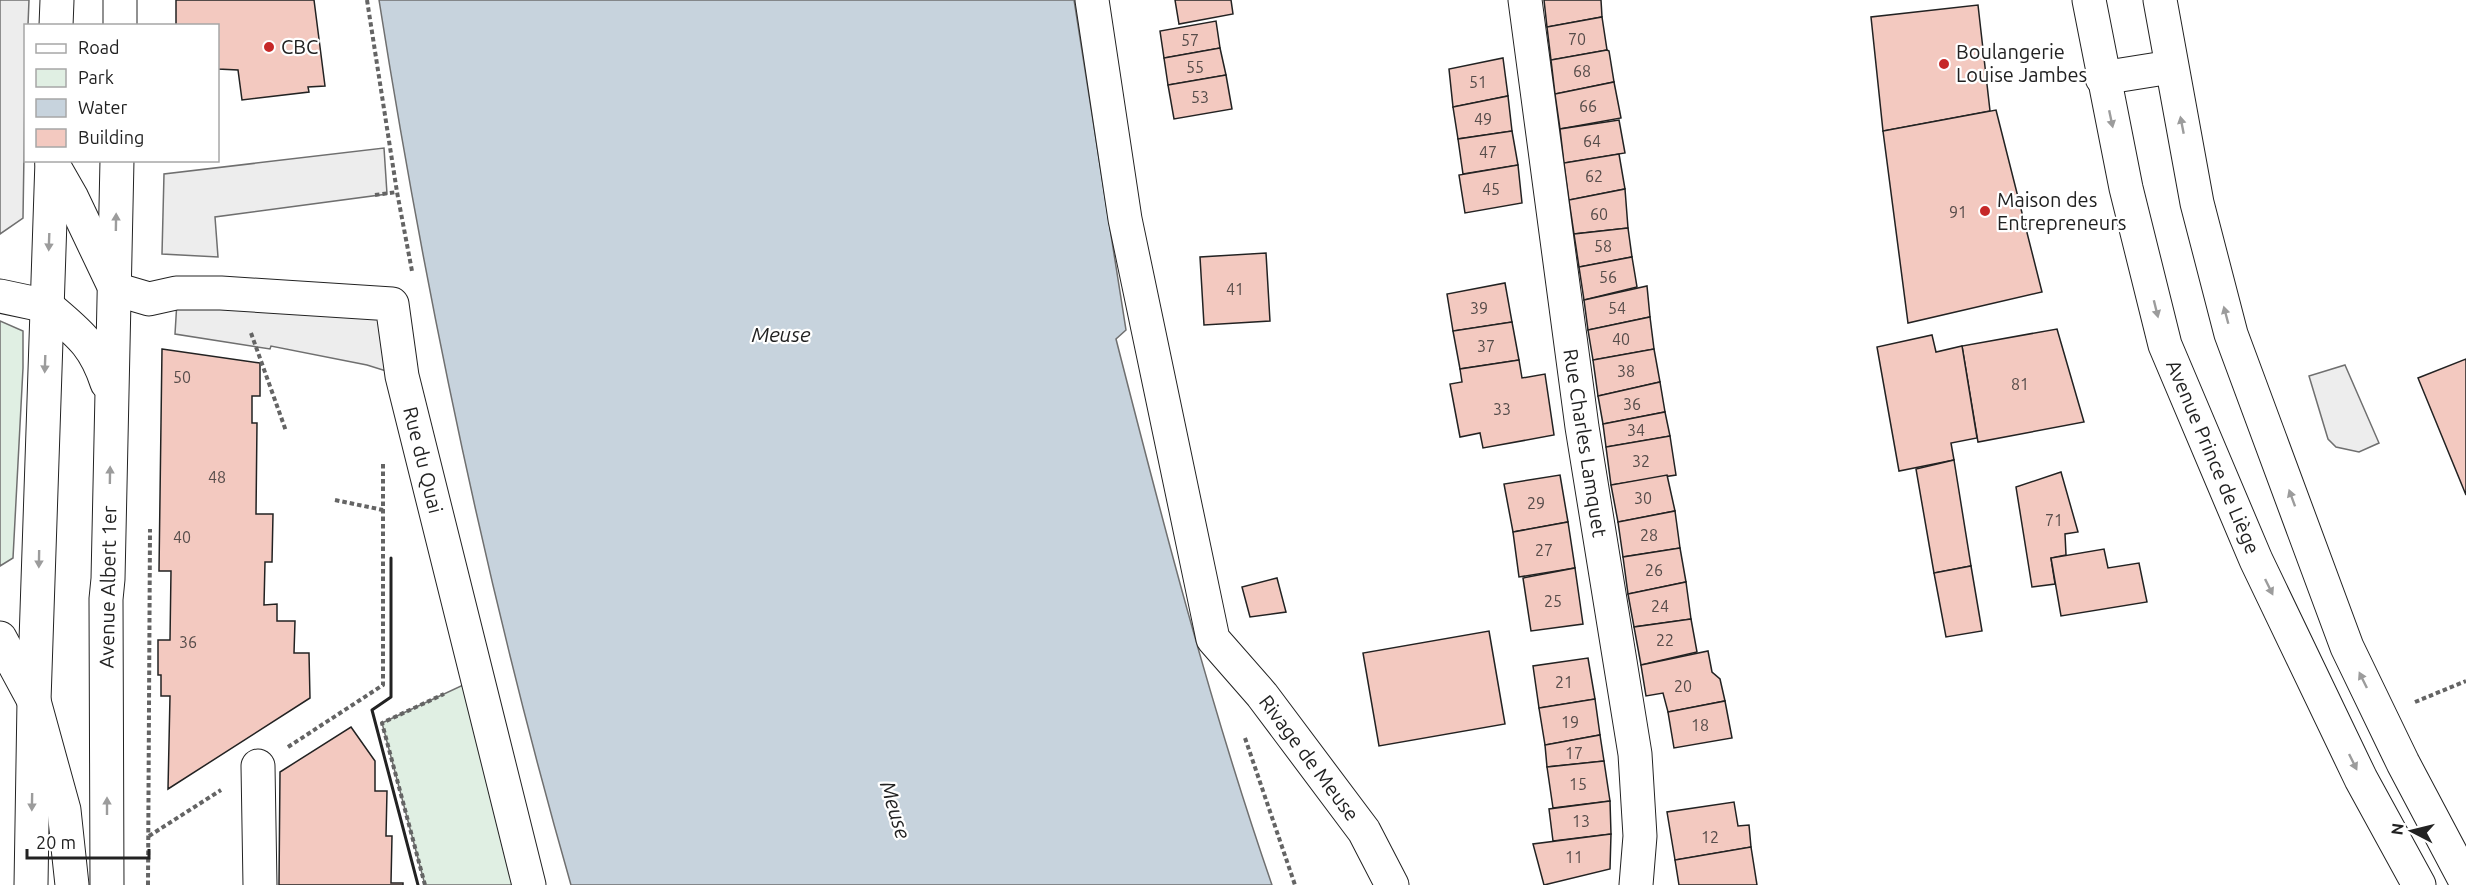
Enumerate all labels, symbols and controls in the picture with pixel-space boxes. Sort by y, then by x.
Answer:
legend [24,24,219,162]
house number: 70 [1568,30,1586,48]
house number: 57 [1181,31,1199,49]
place label: CBC [281,35,318,58]
text: Road [78,37,120,57]
marker: CBC [262,40,276,54]
place label: Boulangerie Louise Jambes [1956,40,2087,86]
marker: Boulangerie Louise Jambes [1937,57,1951,71]
house number: 55 [1186,58,1204,76]
house number: 68 [1573,62,1591,80]
text: Park [78,67,114,87]
house number: 51 [1469,73,1487,91]
house number: 53 [1191,88,1209,106]
text: Water [78,97,128,117]
house number: 66 [1579,97,1597,115]
house number: 49 [1474,110,1492,128]
one-way arrow [2107,110,2116,129]
one-way arrow [2177,115,2186,134]
text: Building [78,127,144,147]
house number: 64 [1583,132,1601,150]
house number: 47 [1479,143,1497,161]
house number: 62 [1585,167,1603,185]
house number: 45 [1482,180,1500,198]
place label: Maison des Entrepreneurs [1997,188,2127,234]
house number: 91 [1949,203,1967,221]
marker: Maison des Entrepreneurs [1978,204,1992,218]
house number: 60 [1590,205,1608,223]
one-way arrow [112,213,121,232]
one-way arrow [45,233,54,252]
house number: 58 [1594,237,1612,255]
house number: 56 [1599,268,1617,286]
house number: 41 [1226,280,1244,298]
house number: 39 [1470,299,1488,317]
house number: 54 [1608,299,1626,317]
one-way arrow [2152,300,2162,318]
one-way arrow [2221,306,2231,324]
water label: Meuse [751,322,811,346]
house number: 40 [1612,330,1630,348]
house number: 37 [1477,337,1495,355]
street label: Rue Charles Lamquet [1559,347,1612,539]
one-way arrow [41,355,50,374]
street label: Avenue Prince de Liège [2162,356,2265,557]
house number: 38 [1617,362,1635,380]
house number: 50 [173,368,191,386]
house number: 81 [2011,375,2029,393]
house number: 36 [1623,395,1641,413]
house number: 33 [1493,400,1511,418]
street label: Rue du Quai [399,404,448,516]
house number: 34 [1627,421,1645,439]
house number: 32 [1632,452,1650,470]
one-way arrow [105,466,114,485]
house number: 48 [208,468,226,486]
house number: 30 [1634,489,1652,507]
one-way arrow [2287,489,2297,507]
house number: 29 [1527,494,1545,512]
street label: Avenue Albert 1er [95,505,120,669]
house number: 71 [2045,511,2063,529]
house number: 28 [1640,526,1658,544]
house number: 40 [173,528,191,546]
house number: 27 [1535,541,1553,559]
one-way arrow [34,550,44,569]
house number: 26 [1645,561,1663,579]
one-way arrow [2264,578,2274,595]
house number: 25 [1544,592,1562,610]
house number: 24 [1651,597,1669,615]
house number: 22 [1656,631,1674,649]
house number: 36 [179,633,197,651]
one-way arrow [2359,671,2368,688]
house number: 21 [1555,673,1573,691]
house number: 20 [1674,677,1692,695]
street label: Rivage de Meuse [1255,690,1364,825]
house number: 19 [1561,713,1579,731]
house number: 18 [1691,716,1709,734]
house number: 17 [1565,744,1583,762]
one-way arrow [2349,754,2358,771]
house number: 15 [1569,775,1587,793]
water label: Meuse [876,778,916,842]
one-way arrow [27,792,37,811]
one-way arrow [102,796,112,815]
north arrow [2382,801,2442,861]
house number: 13 [1572,812,1590,830]
scale bar [27,822,148,860]
text: N [2387,822,2407,836]
house number: 12 [1701,828,1719,846]
text: 20 m [36,832,76,852]
house number: 11 [1565,848,1583,866]

